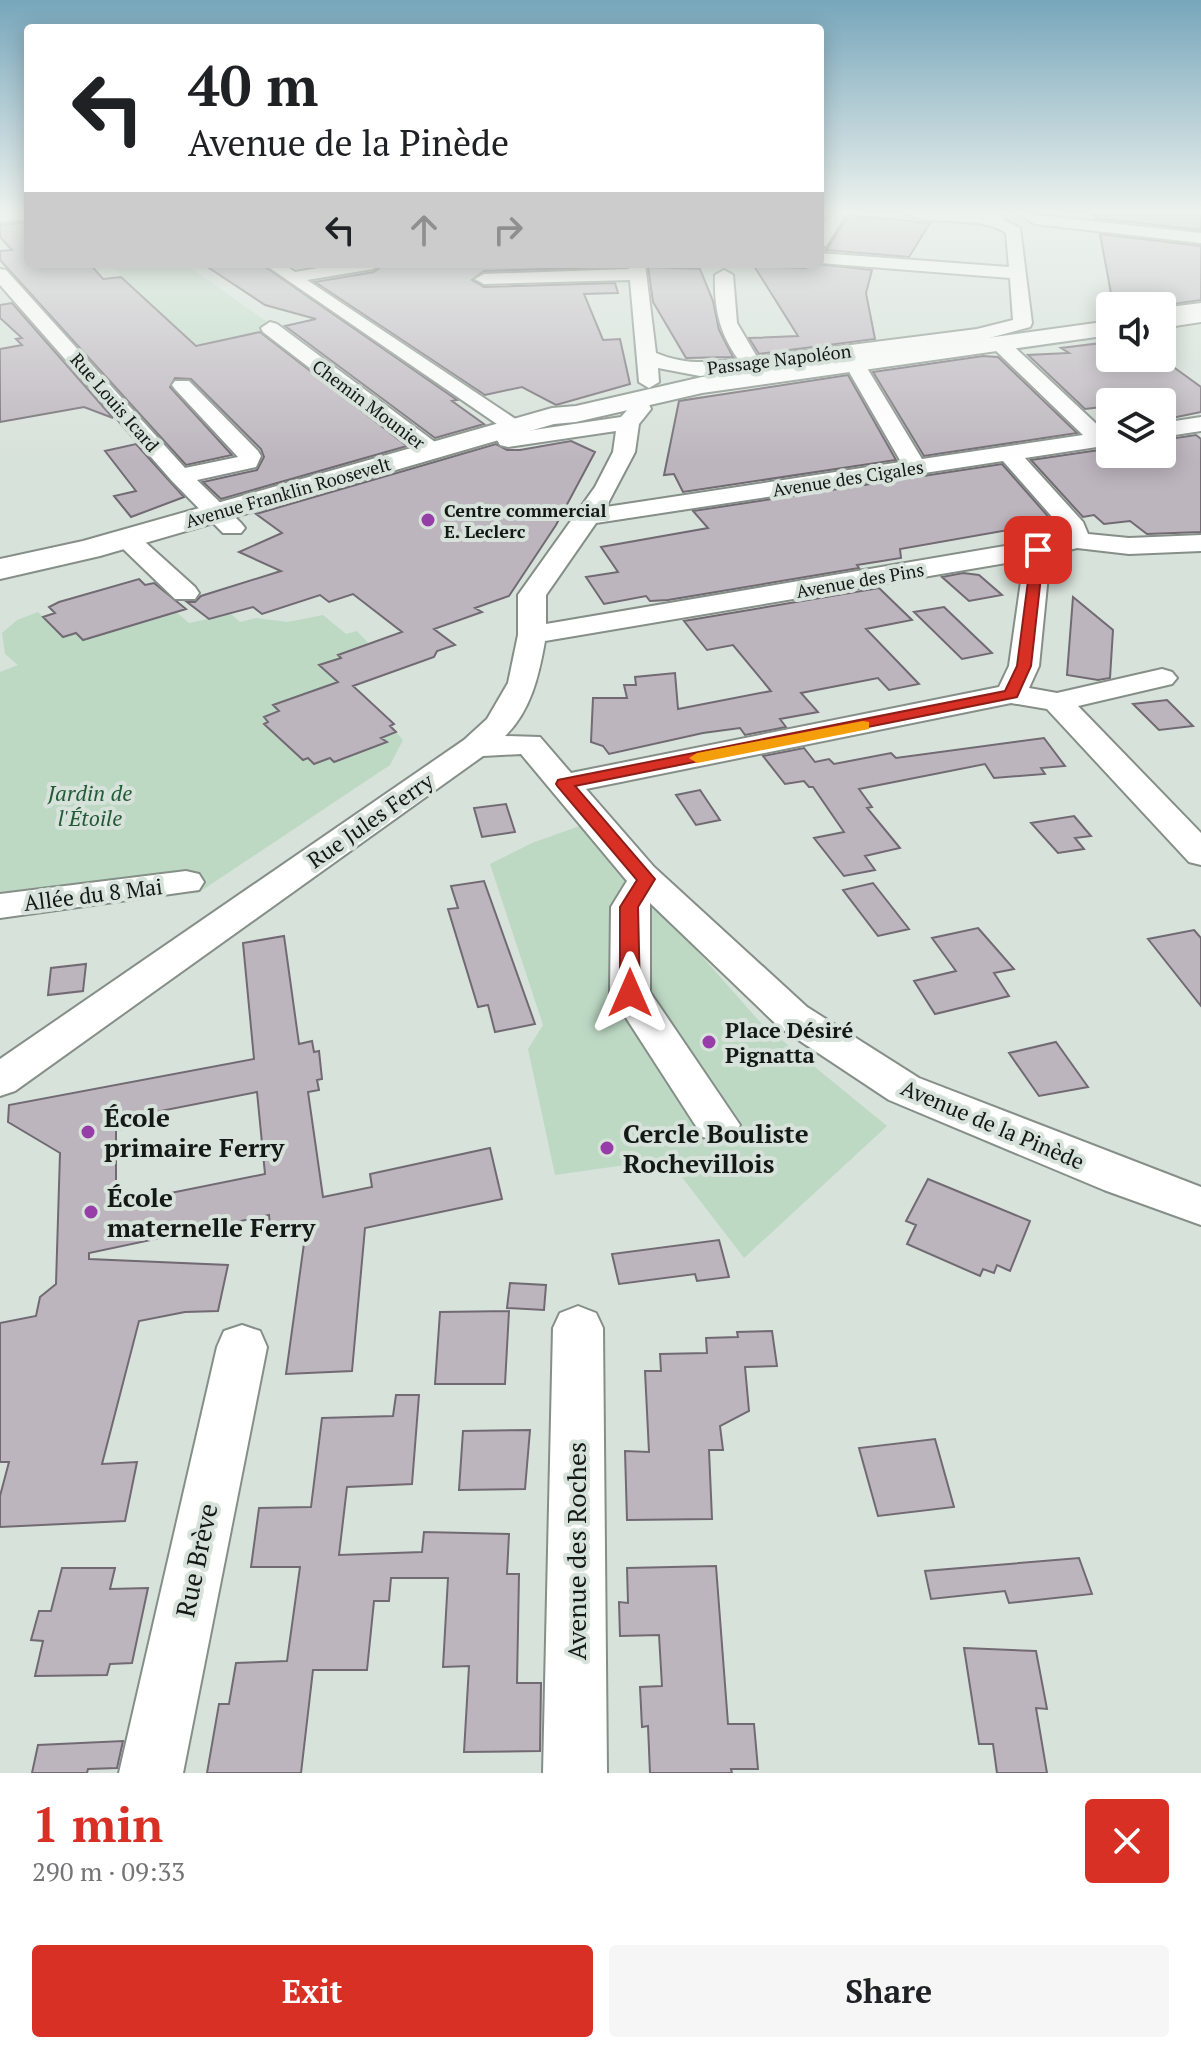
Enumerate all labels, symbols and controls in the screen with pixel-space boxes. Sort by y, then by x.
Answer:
text: 40 m [188,48,318,122]
icon: left [56,56,160,160]
text: Avenue de la Pinède [188,119,509,166]
icon: left [318,208,362,252]
icon: ahead [402,208,446,252]
icon: right [486,208,530,252]
map controls [1096,292,1176,468]
button: sound [1096,292,1176,372]
street label: Passage Napoléon [706,338,853,380]
street label: Rue Louis Icard [65,347,165,457]
street label: Chemin Mounier [308,354,430,454]
button: layers [1096,388,1176,468]
street label: Avenue Franklin Roosevelt [183,451,394,533]
street label: Avenue des Cigales [771,454,925,502]
place label: Centre commercial E. Leclerc [444,498,607,543]
marker: Centre commercial E. Leclerc [419,511,437,529]
pin [1004,516,1072,584]
icon: arrive [1016,528,1060,572]
street label: Avenue des Pins [794,557,926,603]
street label: Rue Jules Ferry [301,765,439,874]
park label: Jardin de l'Étoile [47,778,132,832]
street label: Allée du 8 Mai [22,871,164,917]
position arrow [588,951,672,1035]
place label: Place Désiré Pignatta [725,1015,853,1069]
marker: Place Désiré Pignatta [700,1033,718,1051]
street label: Avenue de la Pinède [897,1072,1089,1176]
place label: École primaire Ferry [104,1100,286,1164]
place label: Cercle Bouliste Rochevillois [623,1116,809,1180]
marker: École primaire Ferry [79,1123,97,1141]
marker: Cercle Bouliste Rochevillois [598,1139,616,1157]
place label: École maternelle Ferry [107,1180,317,1244]
marker: École maternelle Ferry [82,1203,100,1221]
street label: Avenue des Roches [559,1442,593,1660]
street label: Rue Brève [167,1500,225,1620]
text: 1 min [32,1792,163,1856]
button: close [1085,1799,1169,1883]
text: 290 m · 09:33 [32,1854,185,1888]
button: Exit [32,1945,593,2037]
button: Share [609,1945,1169,2037]

